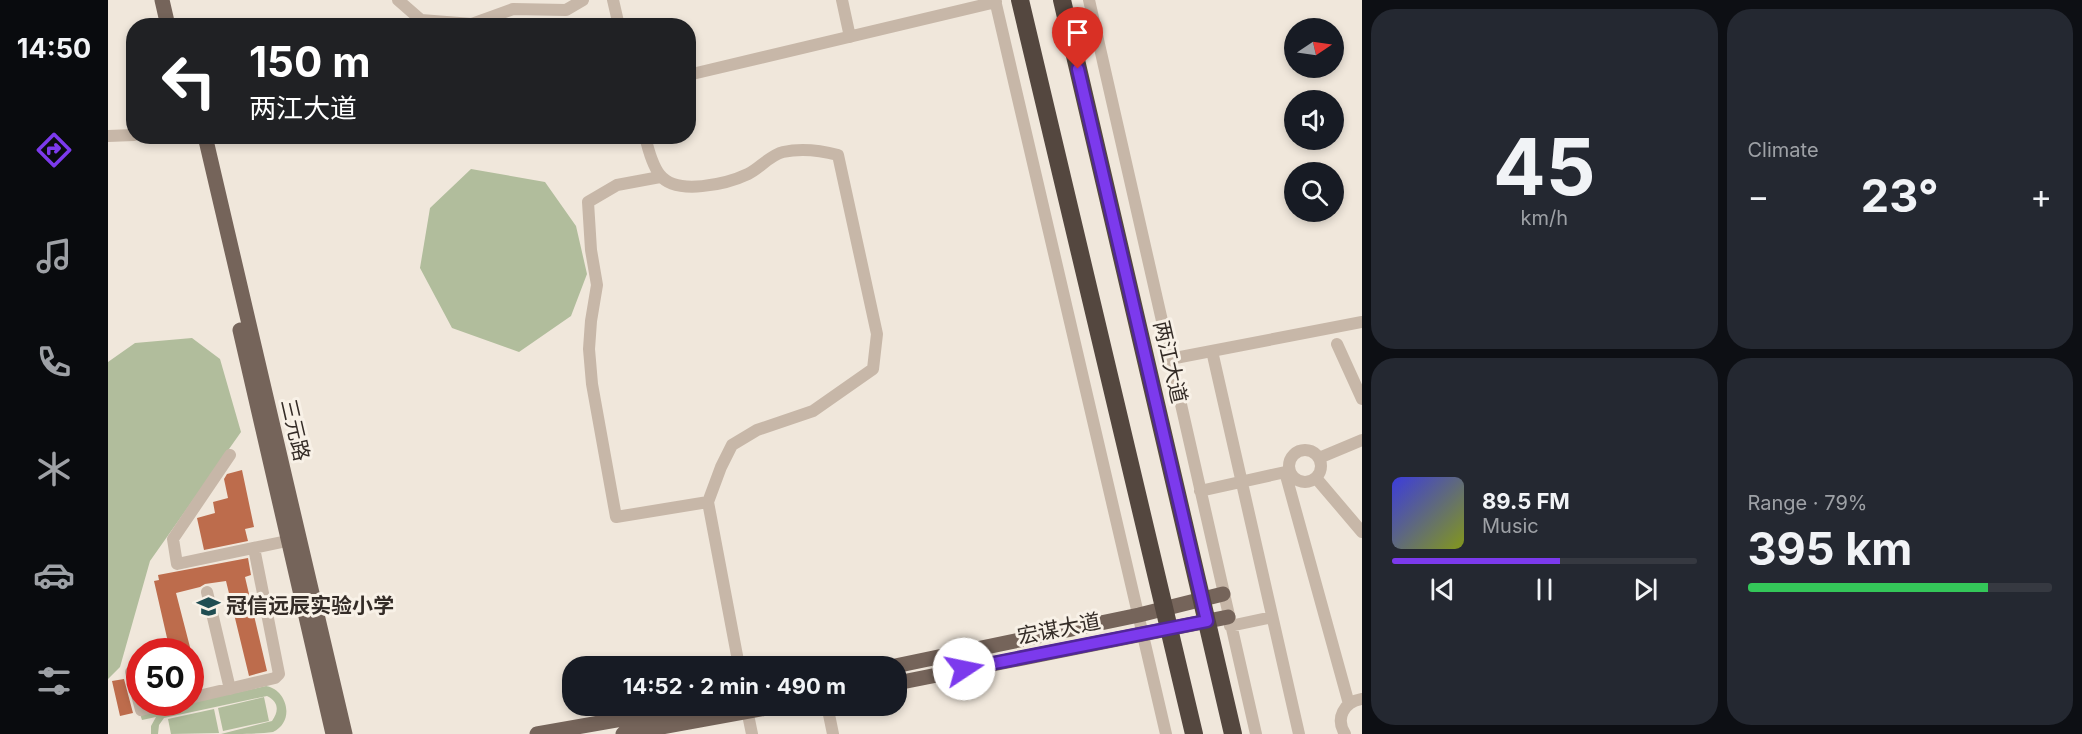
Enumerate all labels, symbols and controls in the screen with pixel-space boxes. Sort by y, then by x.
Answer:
pin [1052,7,1103,69]
icon: arrive [1061,16,1094,49]
north arrow [1284,18,1344,78]
map controls [1284,18,1344,222]
text: 14:50 [17,32,91,65]
text: 150 m [249,36,371,87]
icon: left [150,42,228,120]
button: sound [1284,90,1344,150]
text: 两江大道 [249,92,357,125]
text: 45 [1493,119,1596,214]
icon: directions [33,129,75,171]
text: Climate [1748,138,1819,162]
button: search [1284,162,1344,222]
text: 23° [1861,168,1939,223]
text: − [1748,176,1769,216]
text: + [2030,176,2052,216]
text: km/h [1520,206,1568,230]
icon: music [33,235,75,277]
street label: 两江大道 [1149,318,1192,406]
icon: phone [33,341,75,383]
street label: 三元路 [276,396,315,463]
icon: climate [33,448,75,490]
text: 89.5 FM [1482,488,1570,514]
text: Range · 79% [1748,491,1867,515]
text: Music [1482,514,1539,538]
text: 395 km [1748,521,1912,576]
icon: car [33,554,75,596]
icon: previous [1426,573,1459,606]
icon: pause [1528,573,1561,606]
icon: next [1629,573,1662,606]
school or university icon: 冠信远辰实验小学 [195,593,221,619]
place label: 冠信远辰实验小学 [226,593,394,618]
street label: 宏谋大道 [1015,608,1103,649]
position arrow [932,637,996,701]
speed limit sign: 50 [126,638,204,716]
icon: filters [33,660,75,702]
text: 14:52 · 2 min · 490 m [623,673,846,699]

